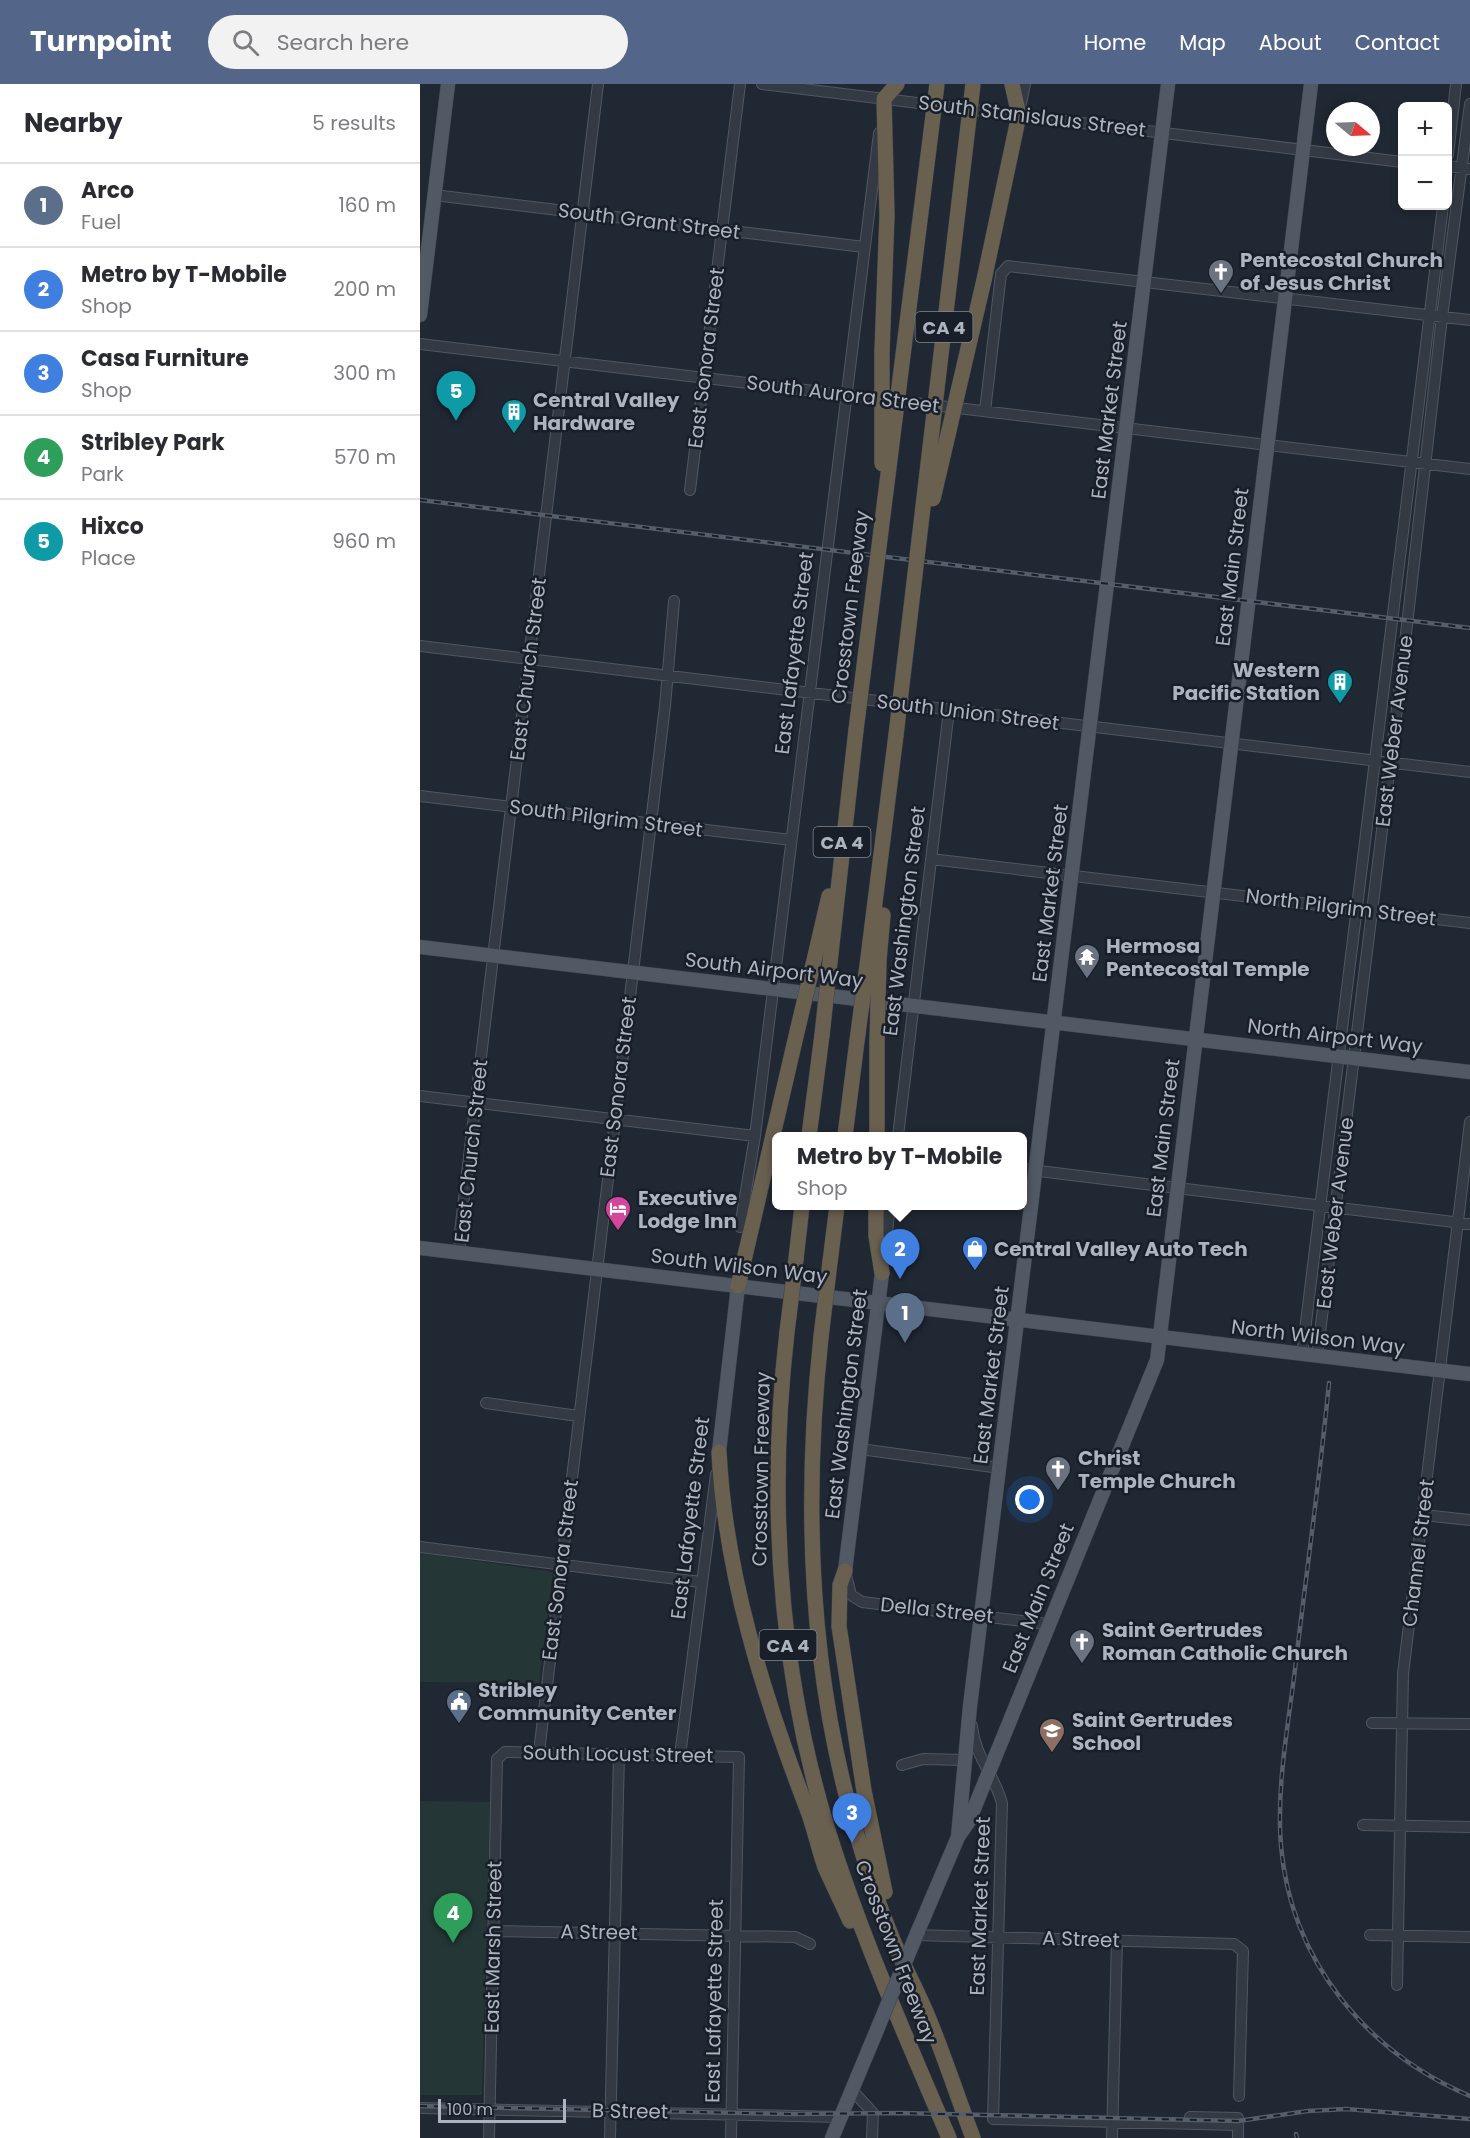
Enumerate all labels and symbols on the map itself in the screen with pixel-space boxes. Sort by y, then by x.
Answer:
street label: South Stanislaus Street [917,88,1147,144]
north arrow [1326,102,1380,156]
street label: South Grant Street [556,196,742,246]
place label: Pentecostal Church of Jesus Christ [1240,246,1443,297]
church icon: Pentecostal Church of Jesus Christ [1206,257,1236,295]
street label: East Sonora Street [681,266,731,450]
road number: CA 4 [916,312,972,342]
street label: East Market Street [1084,319,1134,501]
street label: South Aurora Street [745,368,941,420]
pin: 5 [436,372,476,421]
place label: Central Valley Hardware [533,386,680,437]
building icon: Central Valley Hardware [499,397,529,435]
street label: East Main Street [1208,486,1256,648]
street label: Crosstown Freeway [824,509,876,705]
street label: East Lafayette Street [768,550,820,756]
street label: East Church Street [503,576,553,762]
street label: East Weber Avenue [1368,634,1420,828]
place label: Western Pacific Station [1172,656,1320,707]
building icon: Western Pacific Station [1325,667,1355,705]
street label: South Union Street [875,687,1061,737]
street label: South Pilgrim Street [508,792,704,844]
street label: East Market Street [1025,802,1075,984]
street label: East Washington Street [876,805,932,1037]
road number: CA 4 [814,827,870,857]
street label: North Pilgrim Street [1244,881,1438,933]
place label: Hermosa Pentecostal Temple [1106,932,1310,983]
temple icon: Hermosa Pentecostal Temple [1072,942,1102,980]
street label: South Airport Way [683,945,865,995]
street label: East Sonora Street [593,995,643,1179]
street label: North Airport Way [1246,1011,1424,1061]
street label: East Main Street [1139,1057,1187,1219]
street label: East Church Street [447,1058,495,1244]
street label: East Weber Avenue [1309,1116,1361,1310]
place label: Executive Lodge Inn [638,1184,737,1235]
hotel icon: Executive Lodge Inn [603,1194,633,1232]
pin: 2 [880,1230,920,1279]
shop icon: Central Valley Auto Tech [960,1234,990,1272]
place label: Central Valley Auto Tech [994,1235,1248,1263]
street label: South Wilson Way [649,1241,829,1291]
street label: East Market Street [966,1284,1016,1466]
street label: East Washington Street [818,1288,874,1520]
pin: 1 [886,1294,924,1343]
street label: North Wilson Way [1230,1312,1406,1362]
street label: Crosstown Freeway [745,1371,777,1567]
street label: East Lafayette Street [664,1415,716,1621]
place label: Christ Temple Church [1078,1444,1236,1495]
church icon: Christ Temple Church [1043,1454,1073,1492]
street label: East Sonora Street [535,1478,585,1662]
street label: Channel Street [1395,1478,1441,1628]
your location [1015,1485,1044,1514]
street label: East Main Street [995,1519,1081,1677]
street label: Della Street [879,1590,995,1630]
place label: Saint Gertrudes Roman Catholic Church [1102,1616,1348,1667]
church icon: Saint Gertrudes Roman Catholic Church [1067,1627,1097,1665]
road number: CA 4 [760,1630,817,1660]
place label: Stribley Community Center [478,1676,677,1727]
public building icon: Stribley Community Center [444,1687,474,1725]
place label: Saint Gertrudes School [1072,1706,1233,1757]
school or university icon: Saint Gertrudes School [1037,1716,1067,1754]
street label: South Locust Street [522,1738,714,1770]
pin: 3 [832,1794,872,1843]
street label: East Market Street [963,1816,997,1996]
street label: Crosstown Freeway [848,1856,944,2048]
street label: East Marsh Street [477,1861,509,2033]
pin: 4 [434,1894,472,1943]
street label: East Lafayette Street [698,1899,730,2103]
street label: A Street [560,1917,638,1947]
street label: A Street [1042,1924,1120,1954]
scale bar [438,2096,566,2124]
street label: B Street [592,2096,668,2126]

